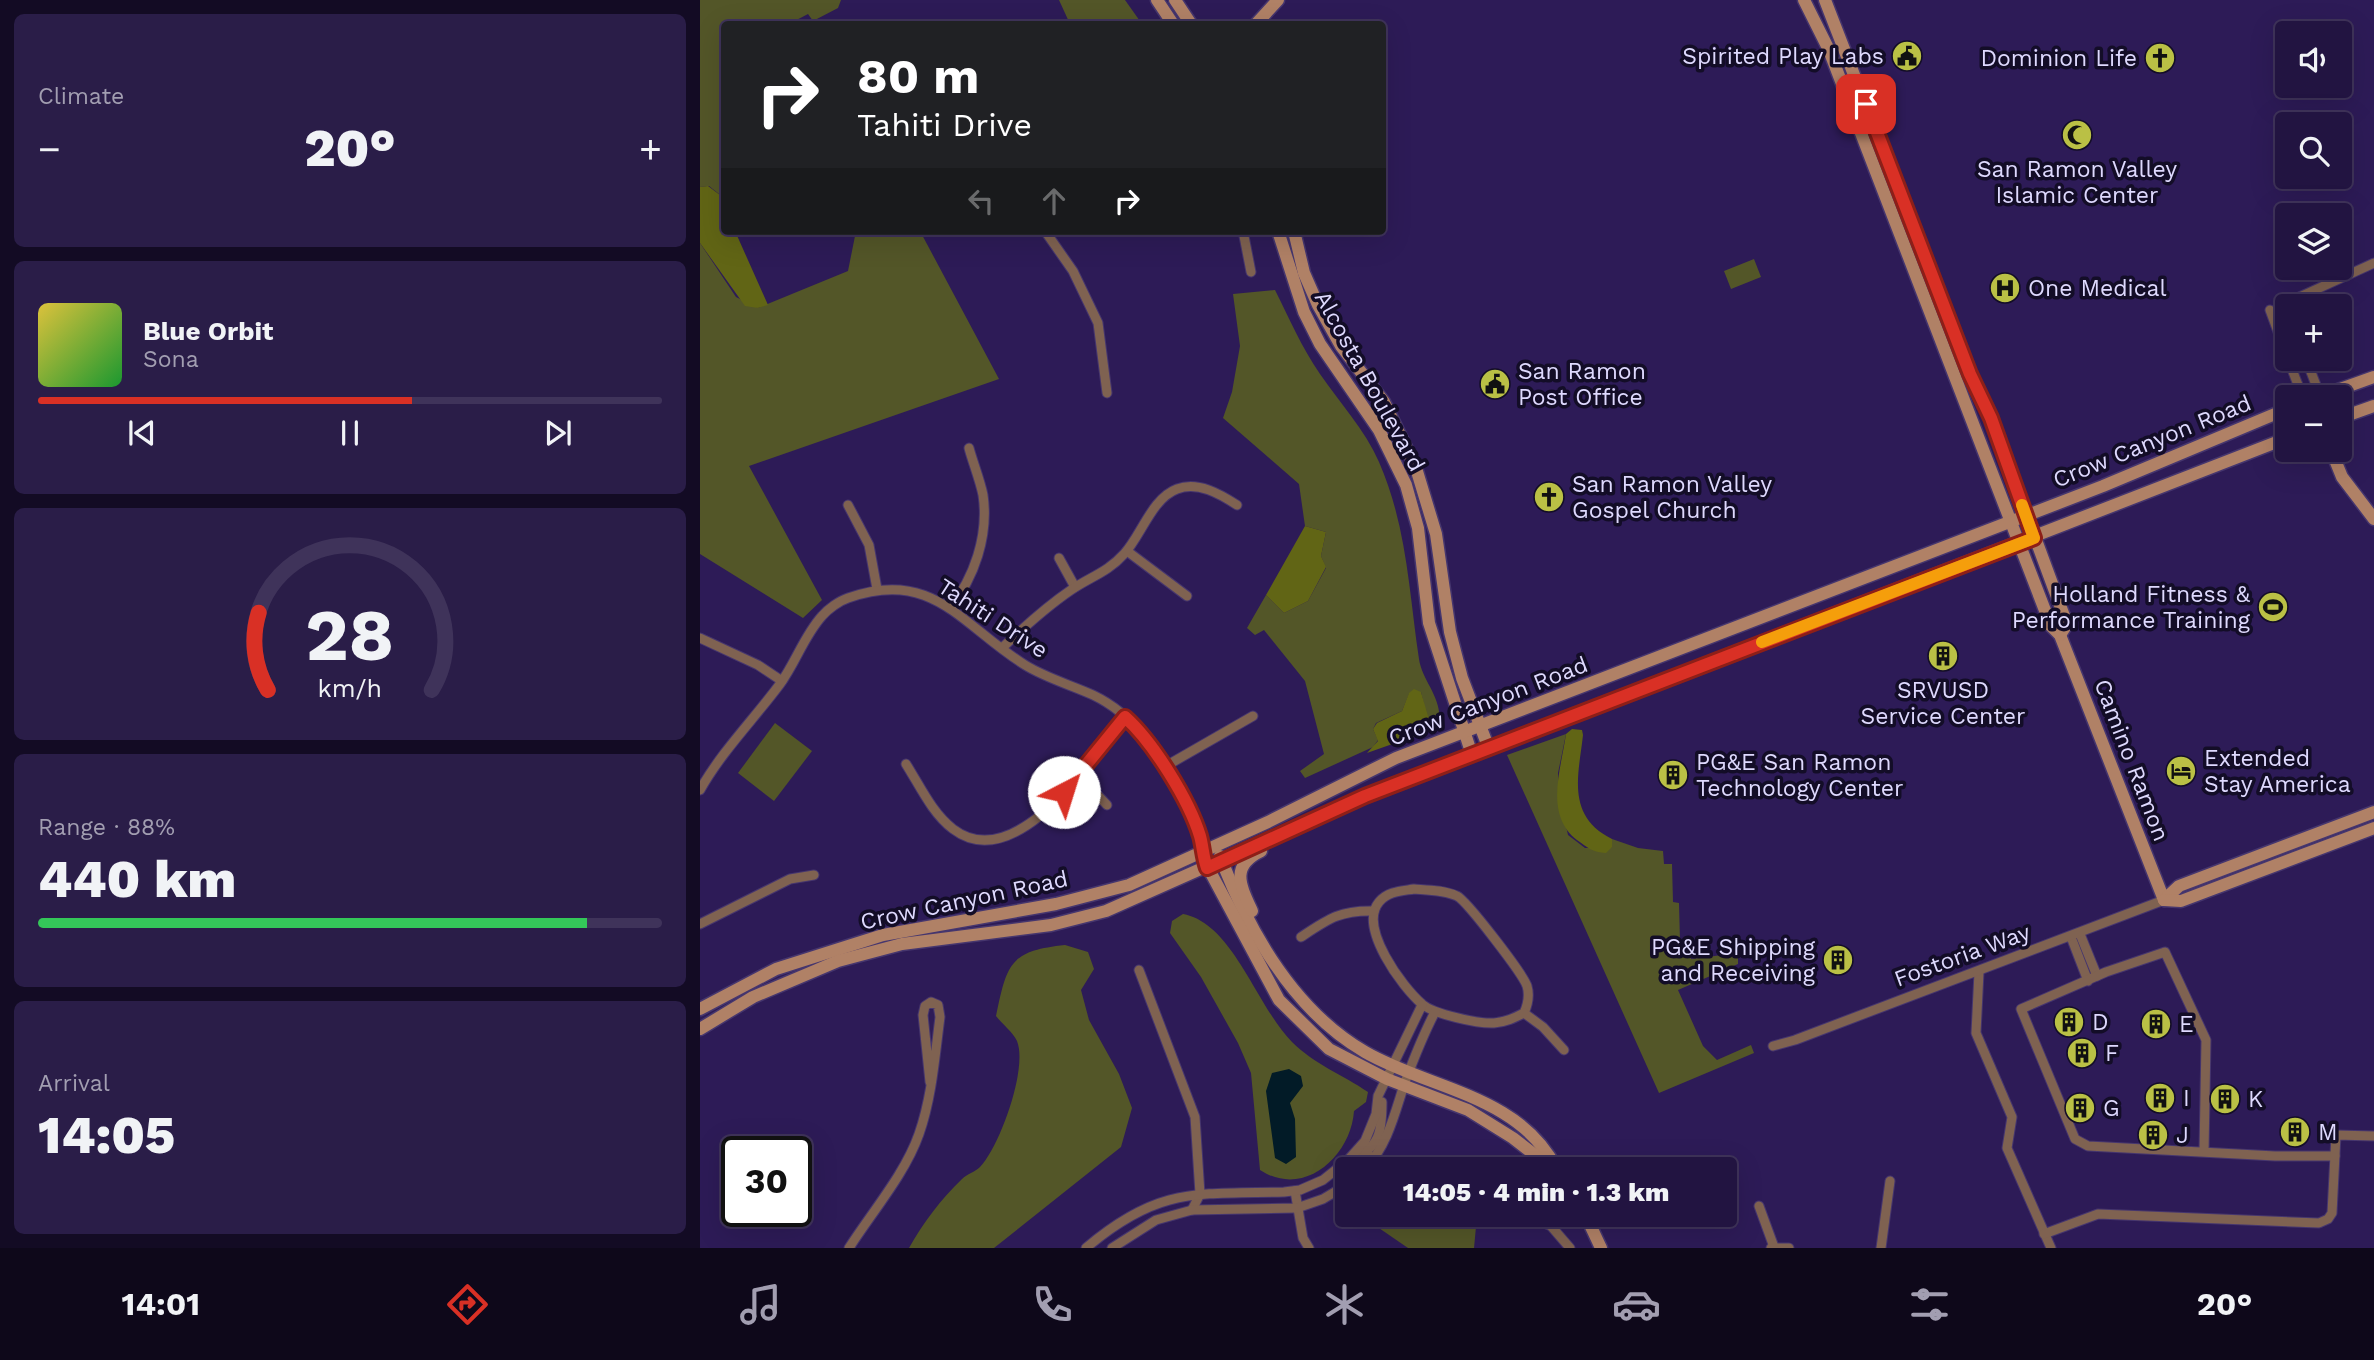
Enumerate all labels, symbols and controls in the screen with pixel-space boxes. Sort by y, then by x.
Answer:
map controls [2275,21,2352,462]
button: sound [2275,21,2352,98]
public building icon: Spirited Play Labs [1890,39,1924,73]
church icon: Dominion Life [2143,41,2177,75]
place label: Spirited Play Labs [1682,43,1884,70]
place label: Dominion Life [1980,45,2137,72]
text: 80 m [857,47,979,105]
icon: right [742,49,833,140]
pin [1836,74,1896,134]
text: Climate [38,83,124,110]
icon: arrive [1847,85,1885,123]
text: Tahiti Drive [857,106,1032,144]
button: search [2275,112,2352,189]
text: 20° [304,118,396,179]
mosque icon: San Ramon Valley Islamic Center [2060,118,2094,152]
text: − [38,127,61,171]
text: + [639,127,662,171]
place label: San Ramon Valley Islamic Center [1977,156,2177,209]
icon: left [962,182,1000,220]
icon: ahead [1035,182,1073,220]
icon: right [1108,182,1146,220]
button: layers [2275,203,2352,280]
hospital icon: One Medical [1988,271,2022,305]
place label: One Medical [2028,275,2167,302]
street label: Alcosta Boulevard [1309,286,1430,476]
button: + [2275,294,2352,371]
text: Blue Orbit [143,316,273,346]
text: Sona [143,346,199,373]
place label: San Ramon Post Office [1518,358,1646,411]
public building icon: San Ramon Post Office [1478,367,1512,401]
button: − [2275,385,2352,462]
street label: Crow Canyon Road [2049,389,2255,494]
icon: previous [123,414,161,452]
icon: pause [331,414,369,452]
icon: next [539,414,577,452]
place label: San Ramon Valley Gospel Church [1572,471,1772,524]
church icon: San Ramon Valley Gospel Church [1532,480,1566,514]
street label: Tahiti Drive [933,573,1053,664]
place label: Holland Fitness & Performance Training [2012,581,2251,634]
sports icon: Holland Fitness & Performance Training [2256,590,2290,624]
text: 28 [305,592,395,678]
building icon: SRVUSD Service Center [1926,639,1960,673]
street label: Crow Canyon Road [1385,651,1592,752]
text: km/h [318,674,382,703]
street label: Camino Ramon [2088,676,2175,845]
place label: SRVUSD Service Center [1861,677,2025,730]
place label: Extended Stay America [2204,745,2351,798]
place label: PG&E San Ramon Technology Center [1696,749,1903,802]
hotel icon: Extended Stay America [2164,754,2198,788]
position arrow [1027,755,1101,829]
building icon: PG&E San Ramon Technology Center [1656,758,1690,792]
text: Range · 88% [38,814,175,841]
text: 440 km [38,849,236,910]
street label: Crow Canyon Road [858,865,1070,936]
street label: Fostoria Way [1890,918,2034,993]
place label: PG&E Shipping and Receiving [1651,934,1816,987]
building icon: PG&E Shipping and Receiving [1821,943,1855,977]
building icon: D [2052,1005,2086,1039]
building icon: E [2139,1007,2173,1041]
place label: D [2092,1009,2109,1036]
place label: E [2179,1011,2194,1038]
building icon: F [2065,1036,2099,1070]
place label: F [2105,1040,2119,1067]
text: Arrival [38,1070,110,1097]
building icon: I [2143,1081,2177,1115]
building icon: K [2208,1082,2242,1116]
place label: I [2183,1085,2190,1112]
place label: K [2248,1086,2263,1113]
building icon: G [2063,1091,2097,1125]
place label: G [2103,1095,2120,1122]
text: 14:05 [38,1105,175,1166]
building icon: M [2278,1115,2312,1149]
building icon: J [2136,1118,2170,1152]
place label: M [2318,1119,2338,1146]
place label: J [2176,1122,2189,1149]
speed limit sign: 30 [721,1136,812,1227]
text: 14:05 · 4 min · 1.3 km [1403,1177,1669,1207]
icon: directions [443,1280,492,1329]
icon: music [736,1280,785,1329]
icon: phone [1028,1280,1077,1329]
icon: climate [1320,1280,1369,1329]
icon: car [1612,1280,1661,1329]
icon: filters [1905,1280,1954,1329]
text: 14:01 [122,1285,200,1323]
text: 20° [2197,1285,2252,1323]

